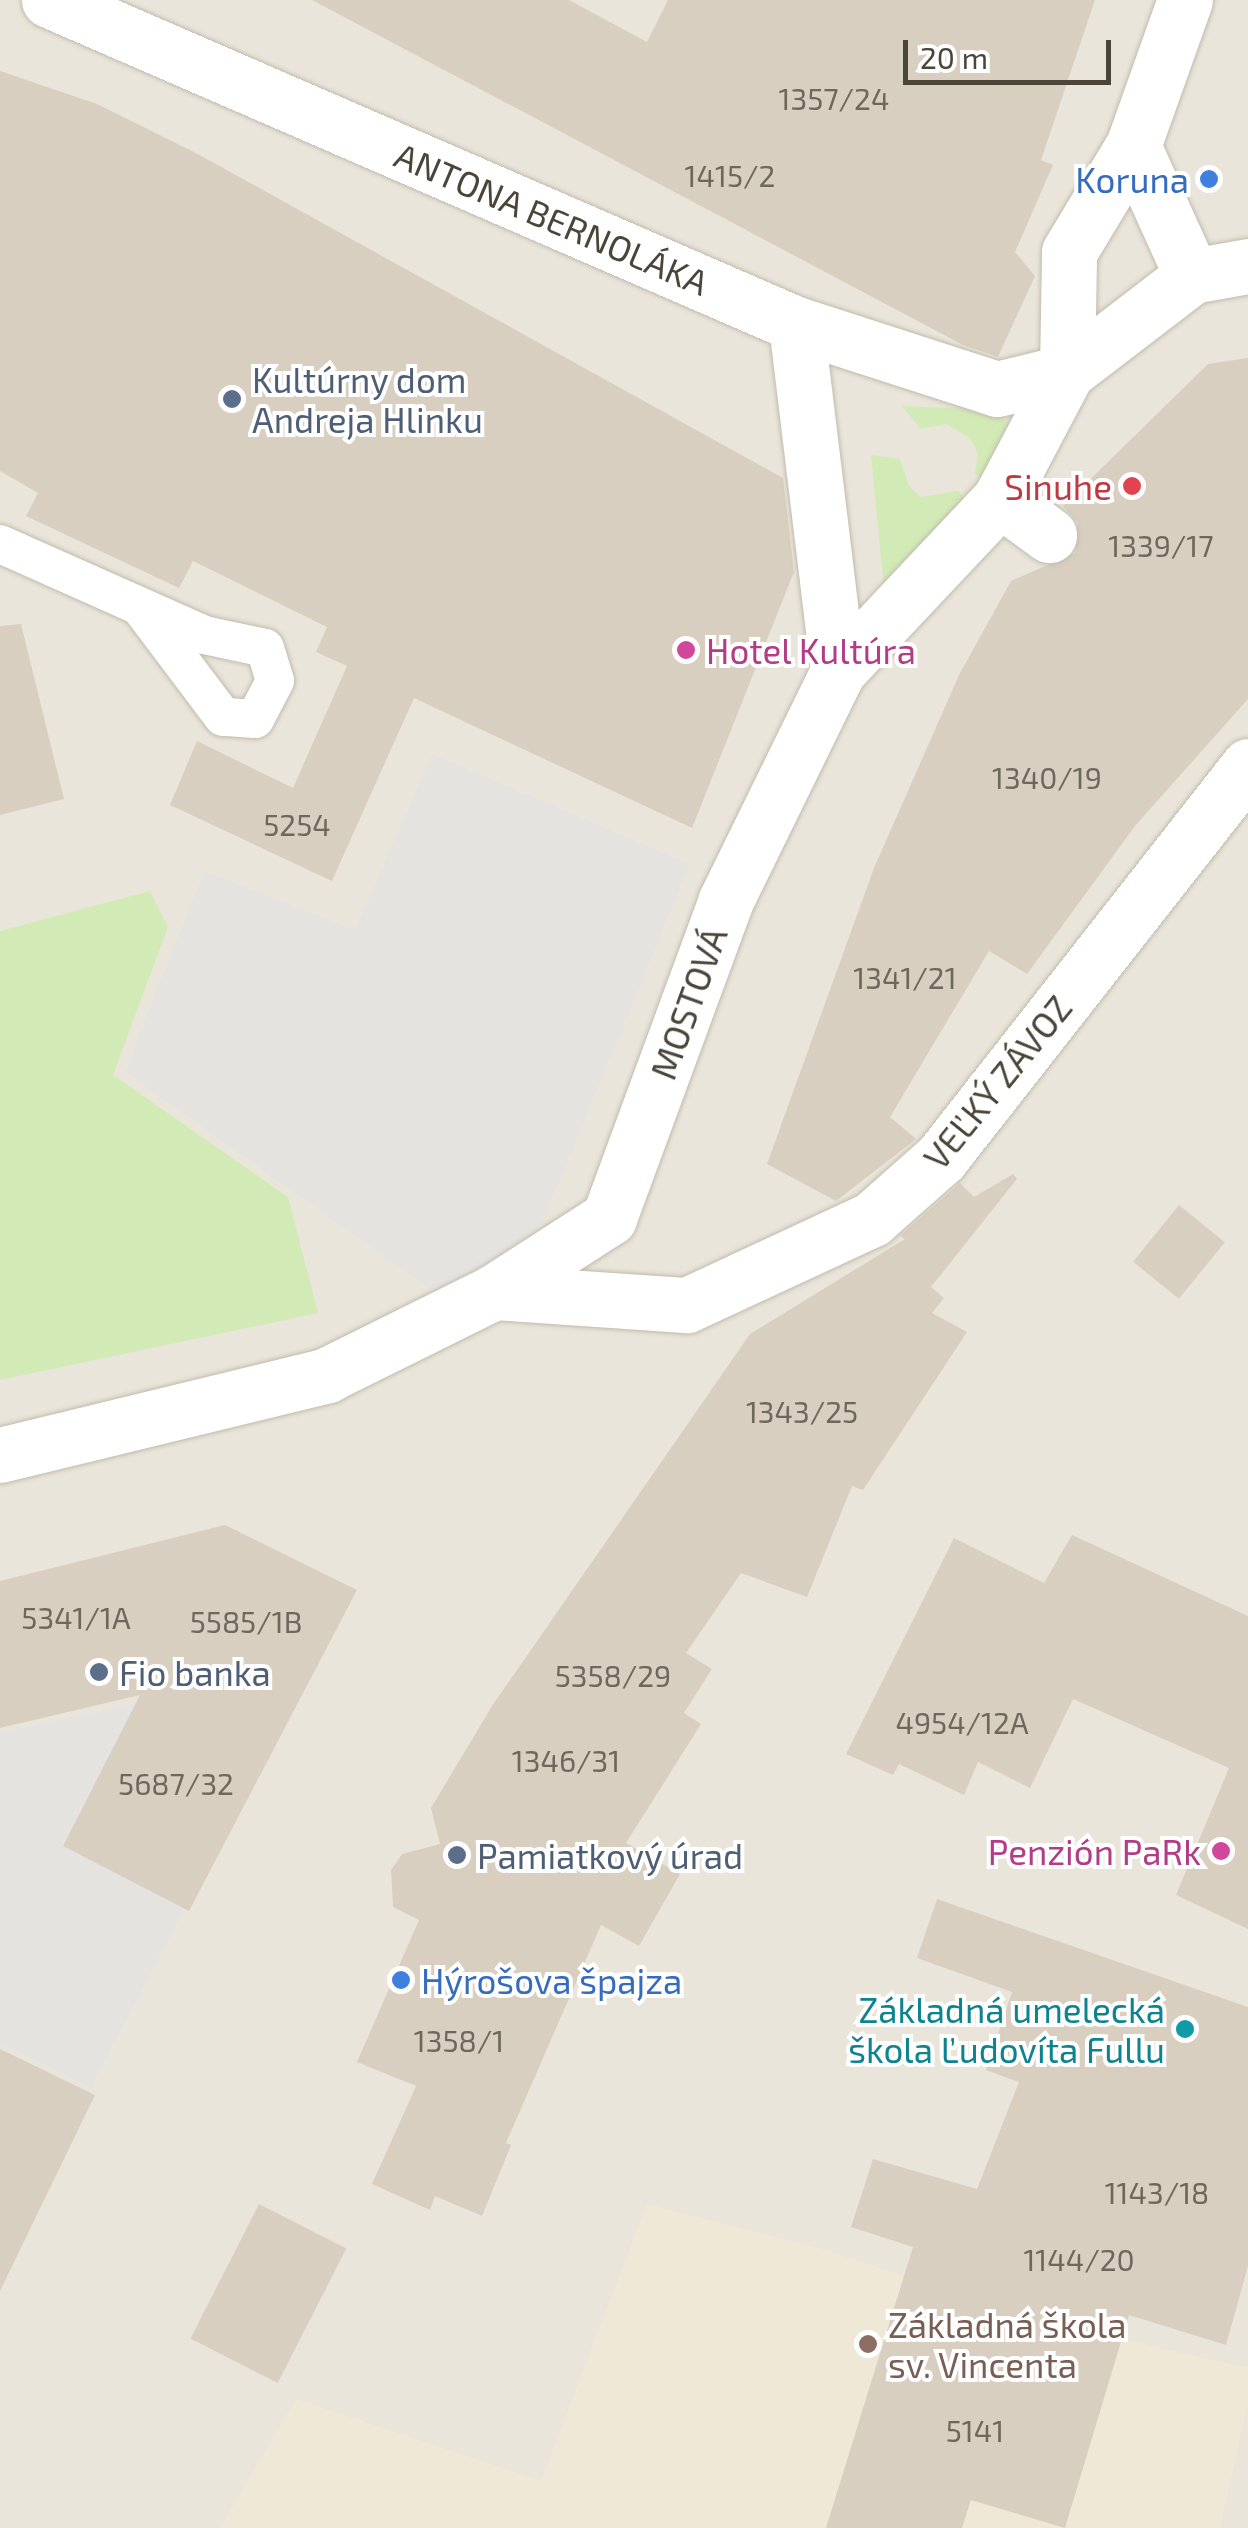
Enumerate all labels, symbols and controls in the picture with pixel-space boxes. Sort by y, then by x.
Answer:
scale bar [908,20,1116,82]
text: 20 m [920,39,988,75]
house number: 1357/24 [779,80,889,116]
street label: ANTONA BERNOLÁKA [389,133,715,303]
house number: 1415/2 [685,157,775,193]
place label: Koruna [1075,158,1189,200]
marker: Koruna [1198,168,1220,190]
place label: Kultúrny dom Andreja Hlinku [252,358,483,440]
marker: Kultúrny dom Andreja Hlinku [221,388,243,410]
place label: Sinuhe [1004,465,1112,507]
marker: Sinuhe [1121,475,1143,497]
house number: 1339/17 [1108,527,1214,563]
place label: Hotel Kultúra [706,629,917,671]
marker: Hotel Kultúra [675,639,697,661]
house number: 1340/19 [992,759,1102,795]
house number: 5254 [263,806,331,842]
street label: MOSTOVÁ [641,921,735,1085]
house number: 1341/21 [853,959,957,995]
street label: VEĽKÝ ZÁVOZ [914,986,1080,1178]
house number: 1343/25 [746,1393,858,1429]
house number: 5341/1A [21,1599,131,1635]
house number: 5585/1B [190,1603,302,1639]
place label: Fio banka [119,1651,271,1693]
house number: 5358/29 [555,1657,671,1693]
marker: Fio banka [88,1661,110,1683]
house number: 4954/12A [895,1704,1029,1740]
house number: 1346/31 [512,1742,620,1778]
house number: 5687/32 [118,1765,234,1801]
place label: Penzión PaRk [988,1830,1201,1872]
place label: Pamiatkový úrad [477,1834,744,1876]
marker: Penzión PaRk [1210,1840,1232,1862]
marker: Pamiatkový úrad [446,1844,468,1866]
place label: Hýrošova špajza [421,1959,682,2001]
marker: Hýrošova špajza [390,1969,412,1991]
place label: Základná umelecká škola Ľudovíta Fullu [848,1988,1165,2070]
marker: Základná umelecká škola Ľudovíta Fullu [1174,2018,1196,2040]
house number: 1358/1 [414,2022,504,2058]
house number: 1143/18 [1105,2174,1209,2210]
house number: 1144/20 [1023,2241,1135,2277]
place label: Základná škola sv. Vincenta [888,2303,1126,2385]
marker: Základná škola sv. Vincenta [857,2333,879,2355]
house number: 5141 [946,2412,1004,2448]

